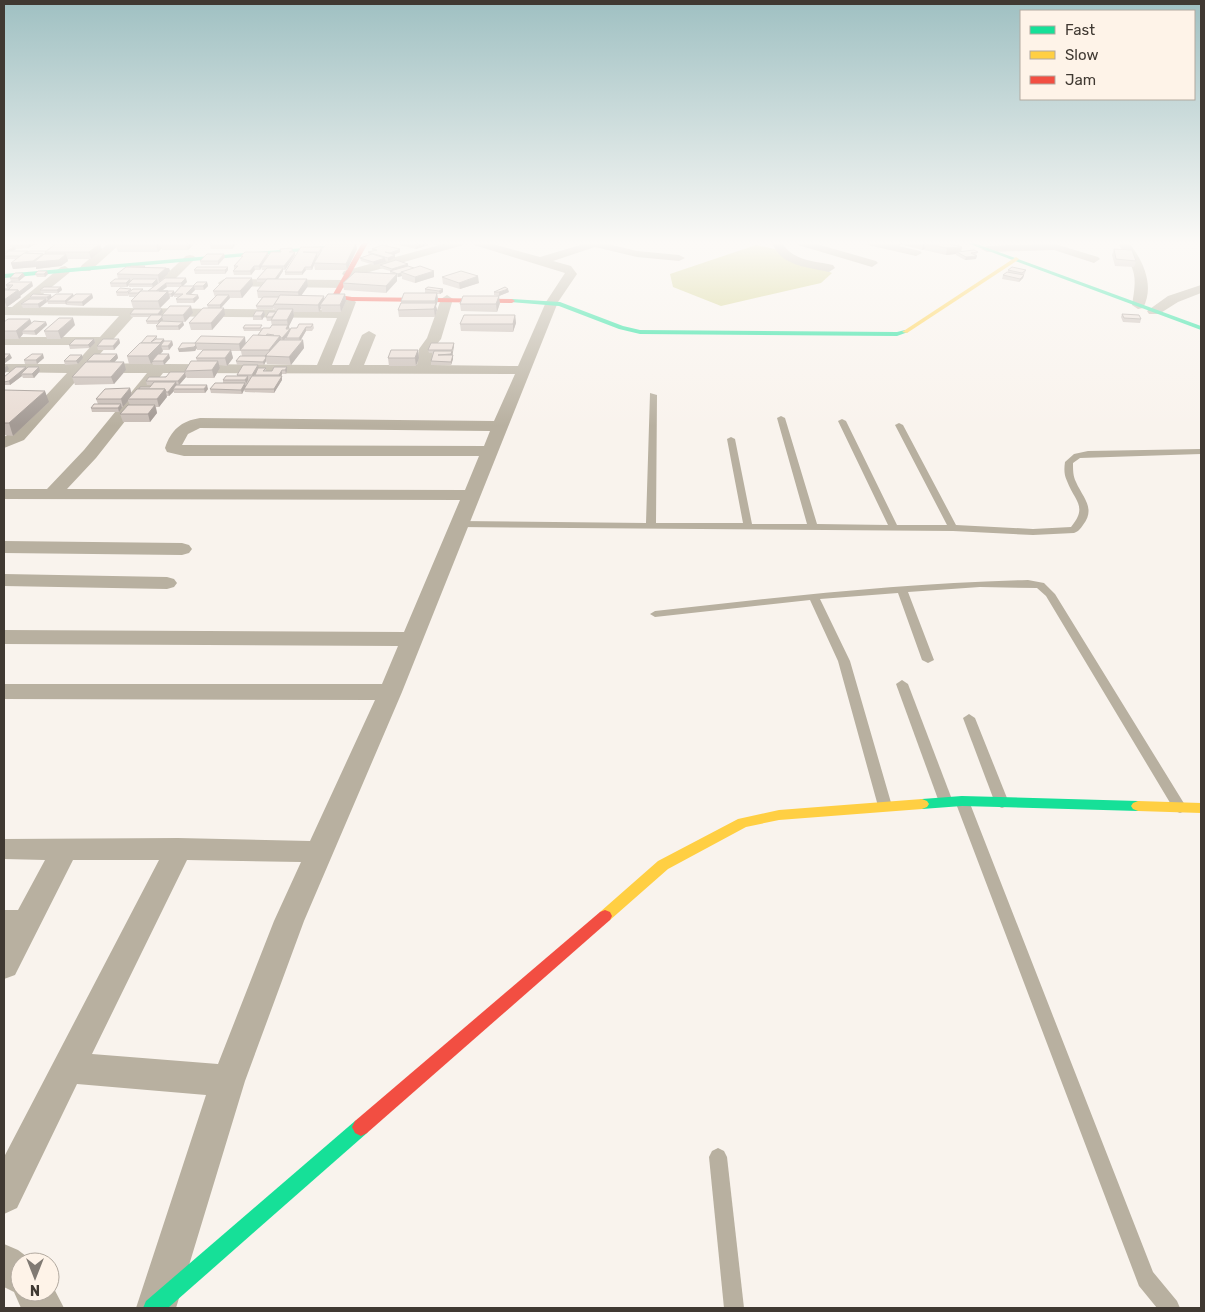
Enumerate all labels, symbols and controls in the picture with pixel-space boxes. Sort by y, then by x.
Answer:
legend [1020,10,1195,100]
text: Fast [1065,21,1095,39]
text: Slow [1065,46,1098,64]
text: Jam [1065,71,1096,89]
north arrow [10,1252,60,1302]
text: N [30,1281,40,1298]

